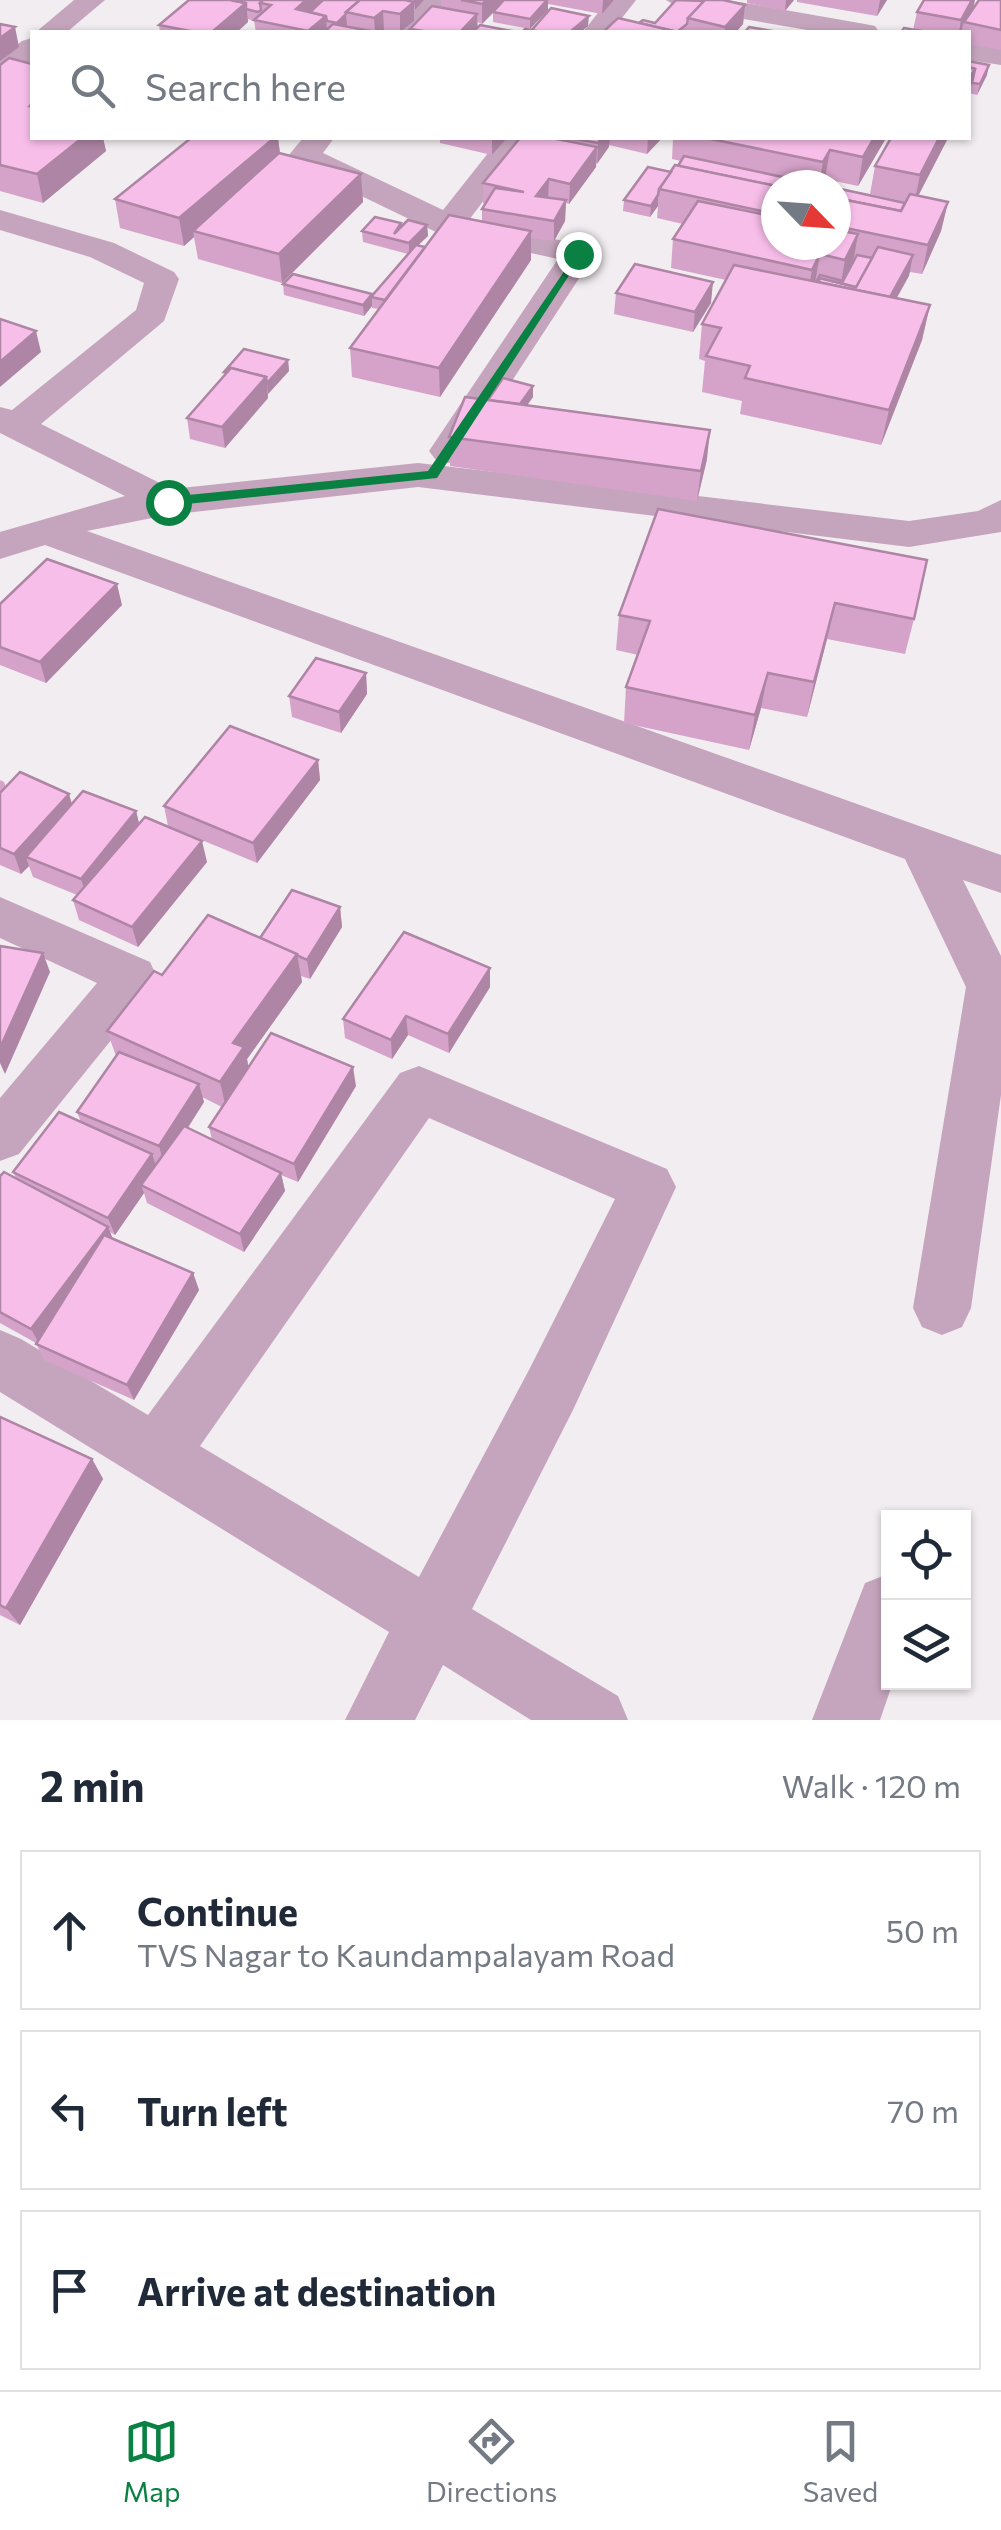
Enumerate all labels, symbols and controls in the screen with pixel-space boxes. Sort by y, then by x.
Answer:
search box [30,30,971,140]
icon: search [65,58,120,113]
text: Search here [145,62,346,109]
north arrow [761,170,851,260]
route end [556,232,602,278]
route start [146,480,192,526]
map controls [881,1510,971,1690]
button: locate [881,1510,971,1600]
button: layers [881,1600,971,1690]
text: 2 min [40,1759,145,1811]
text: Walk · 120 m [782,1765,961,1805]
text: Continue [137,1887,298,1934]
icon: ahead [42,1903,97,1958]
text: 50 m [886,1910,959,1950]
text: TVS Nagar to Kaundampalayam Road [137,1934,675,1974]
icon: left [42,2083,97,2138]
text: Turn left [137,2087,288,2134]
text: 70 m [887,2090,959,2130]
icon: arrive [42,2263,97,2318]
text: Arrive at destination [137,2267,496,2314]
tab: Map [123,2414,180,2508]
tab: Directions [426,2414,557,2508]
tab: Saved [803,2414,878,2508]

